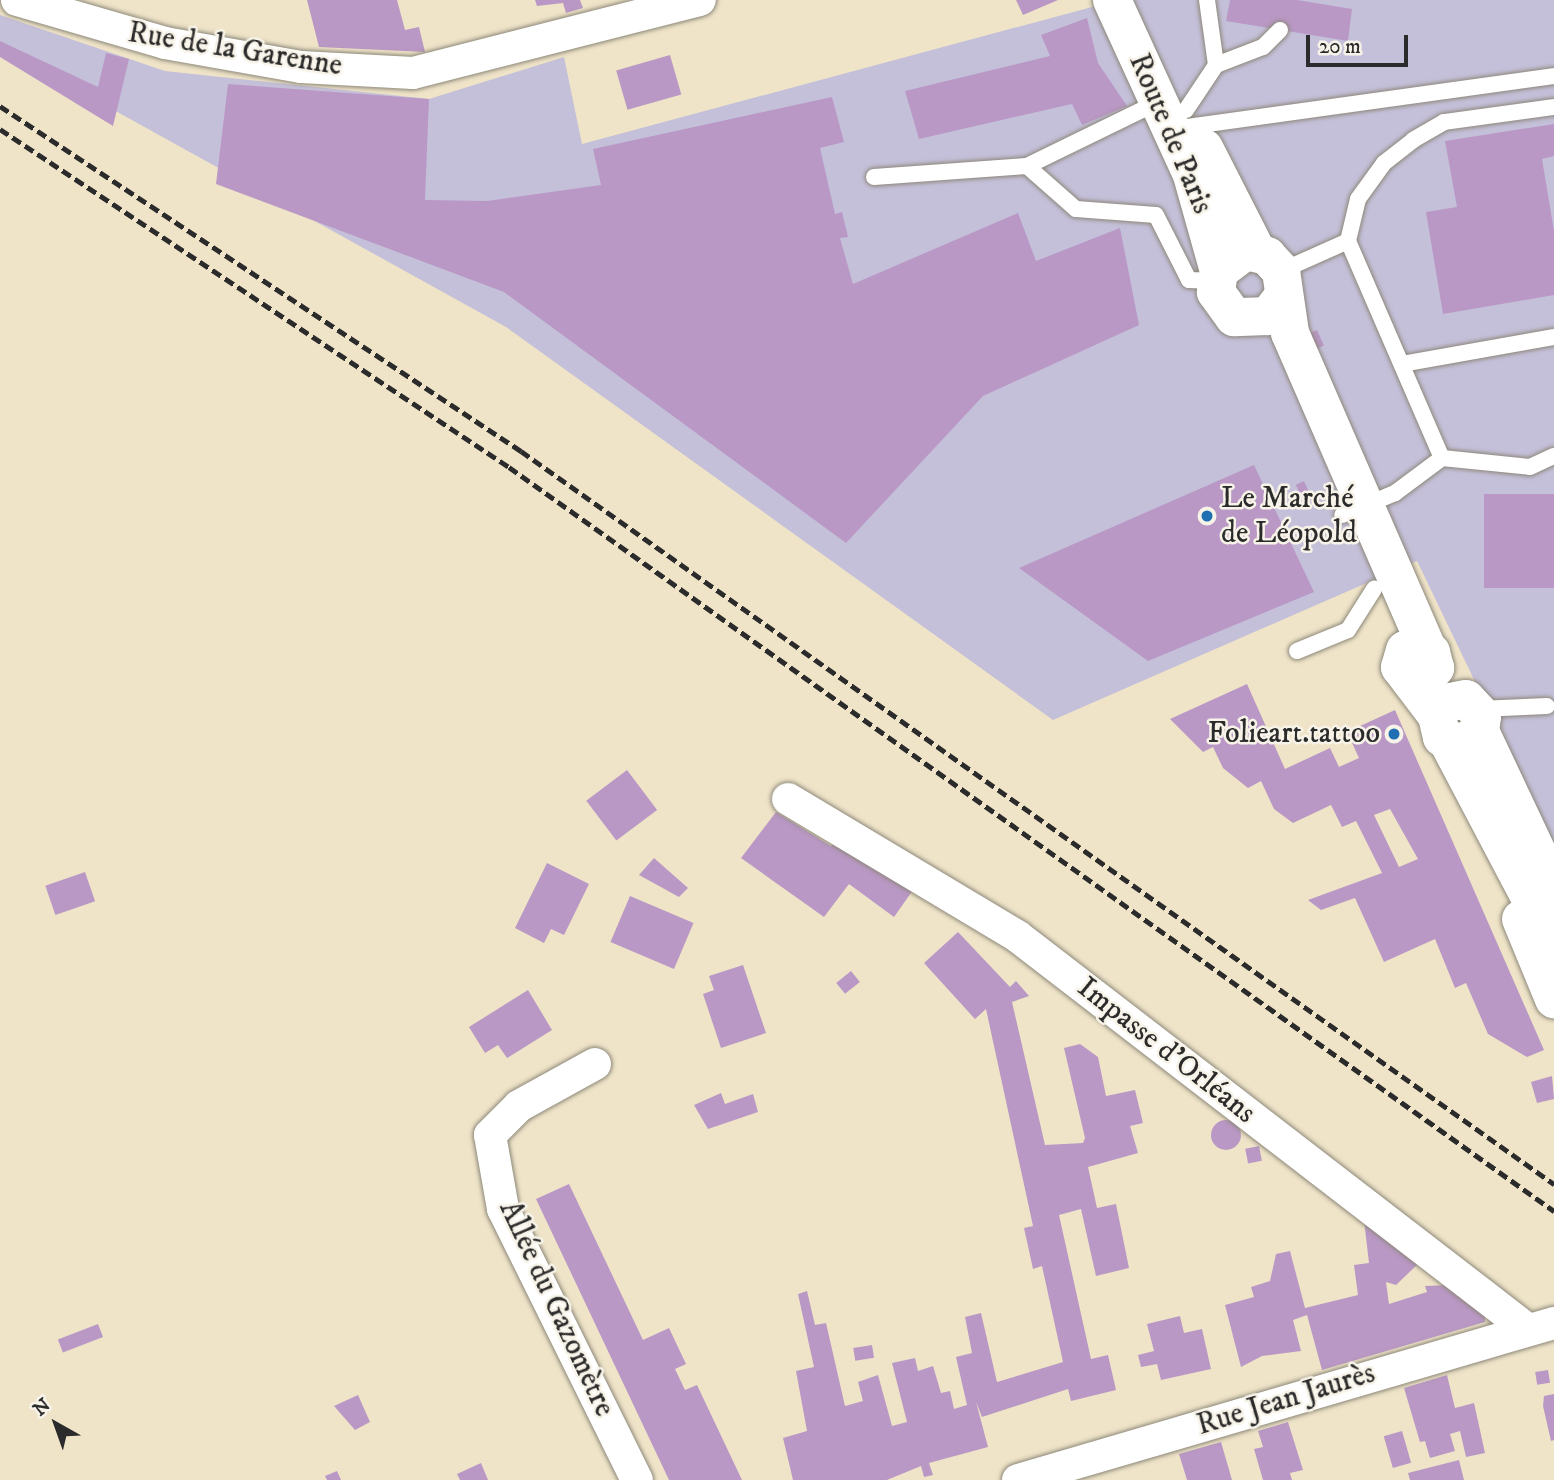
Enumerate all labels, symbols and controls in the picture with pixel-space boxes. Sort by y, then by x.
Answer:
street label: Rue de la Garenne [125,15,345,85]
scale bar [1309,21,1410,65]
text: 20 m [1319,34,1361,60]
street label: Route de Paris [1120,49,1220,219]
place label: Le Marché de Léopold [1221,481,1357,552]
marker: Le Marché de Léopold [1199,508,1215,524]
place label: Folieart.tattoo [1208,716,1380,752]
marker: Folieart.tattoo [1386,726,1402,742]
street label: Impasse d'Orléans [1070,970,1262,1132]
street label: Allée du Gazomètre [490,1196,622,1422]
street label: Rue Jean Jaurès [1193,1356,1379,1444]
north arrow [21,1389,91,1459]
text: N [29,1394,56,1421]

